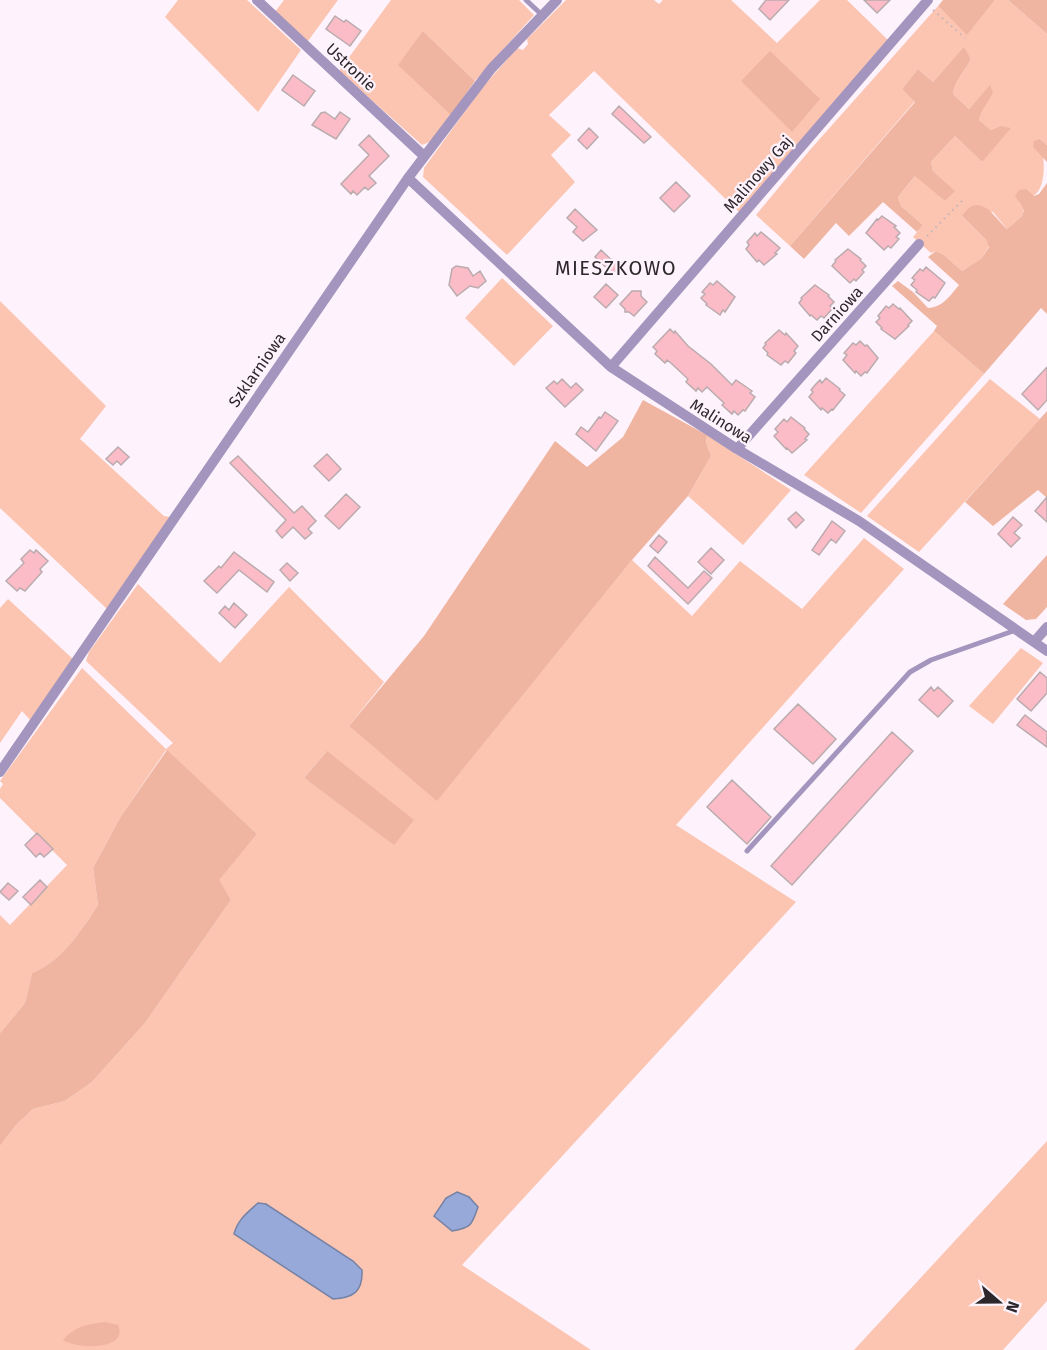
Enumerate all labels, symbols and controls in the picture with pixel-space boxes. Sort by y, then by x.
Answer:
street label: Ustronie [322,39,380,95]
street label: Malinowy Gaj [719,132,797,216]
district label: MIESZKOWO [555,256,677,280]
street label: Darniowa [807,282,867,346]
street label: Szklarniowa [224,329,290,411]
street label: Malinowa [687,395,755,447]
north arrow [969,1272,1029,1332]
text: N [1002,1299,1023,1315]

